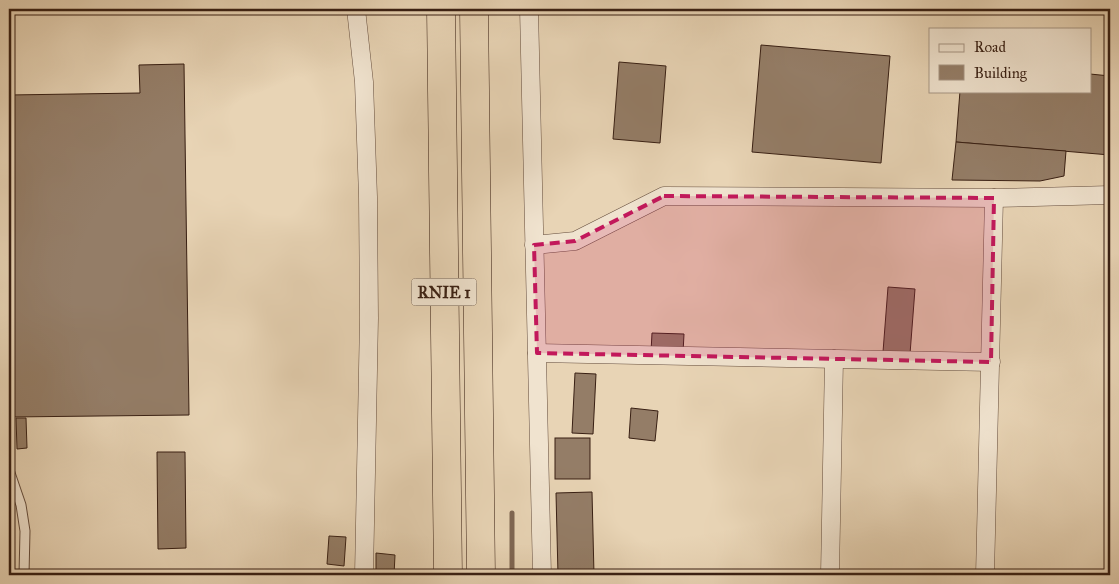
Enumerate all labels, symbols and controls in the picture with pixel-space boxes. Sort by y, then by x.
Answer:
legend [929,28,1092,92]
text: Road [974,38,1006,56]
text: Building [974,64,1028,82]
road number: RNIE 1 [412,278,476,306]

